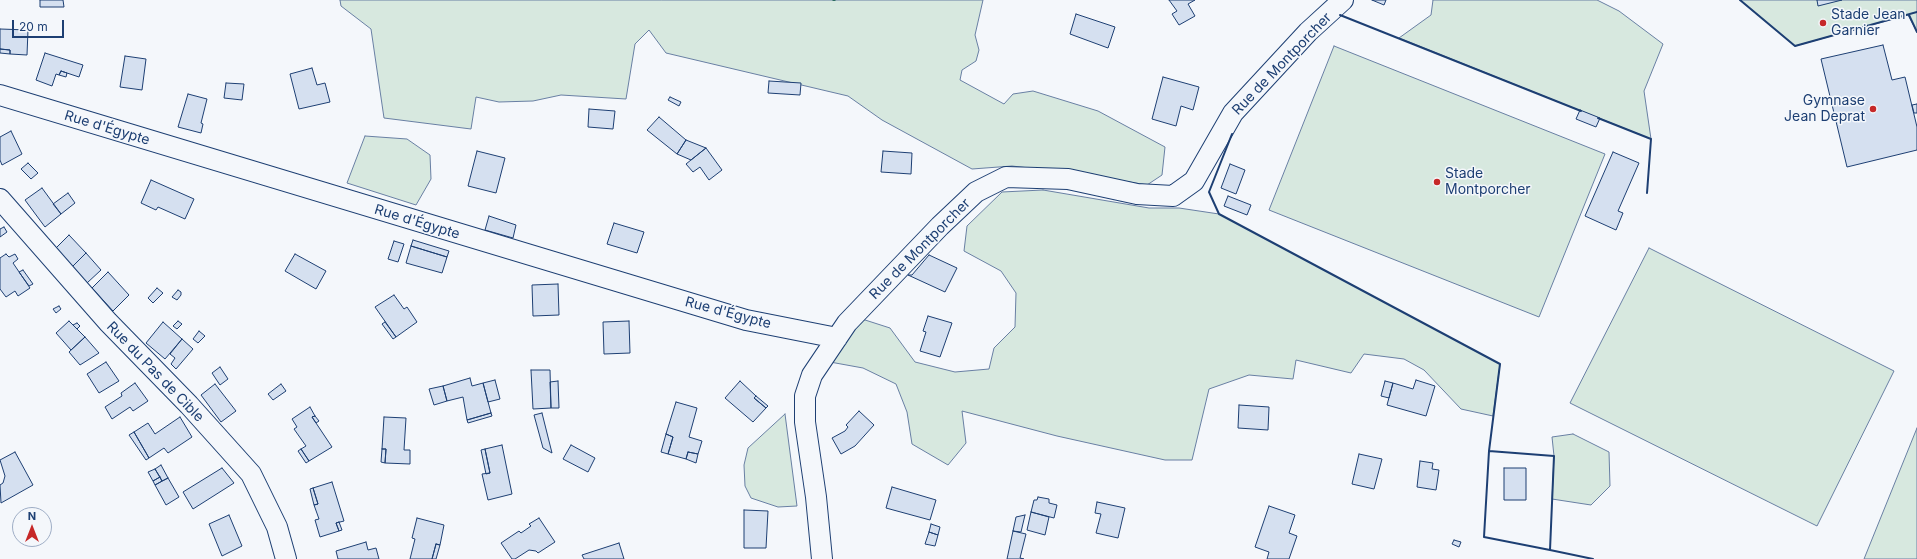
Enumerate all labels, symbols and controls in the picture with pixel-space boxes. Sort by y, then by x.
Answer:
place label: Stade Jean Garnier [1831,7,1906,40]
street label: Rue de Montporcher [1229,9,1335,119]
scale bar [14,12,66,38]
marker: Stade Jean Garnier [1818,18,1828,28]
text: 20 m [19,19,48,34]
place label: Gymnase Jean Deprat [1784,93,1865,126]
marker: Gymnase Jean Deprat [1868,104,1878,114]
street label: Rue d'Égypte [62,107,152,149]
place label: Stade Montporcher [1445,166,1531,198]
marker: Stade Montporcher [1432,177,1442,187]
street label: Rue de Montporcher [866,195,974,303]
street label: Rue d'Égypte [372,201,462,243]
street label: Rue d'Égypte [683,293,773,333]
street label: Rue du Pas de Cible [103,318,207,426]
north arrow [12,507,52,547]
text: N [28,509,36,523]

